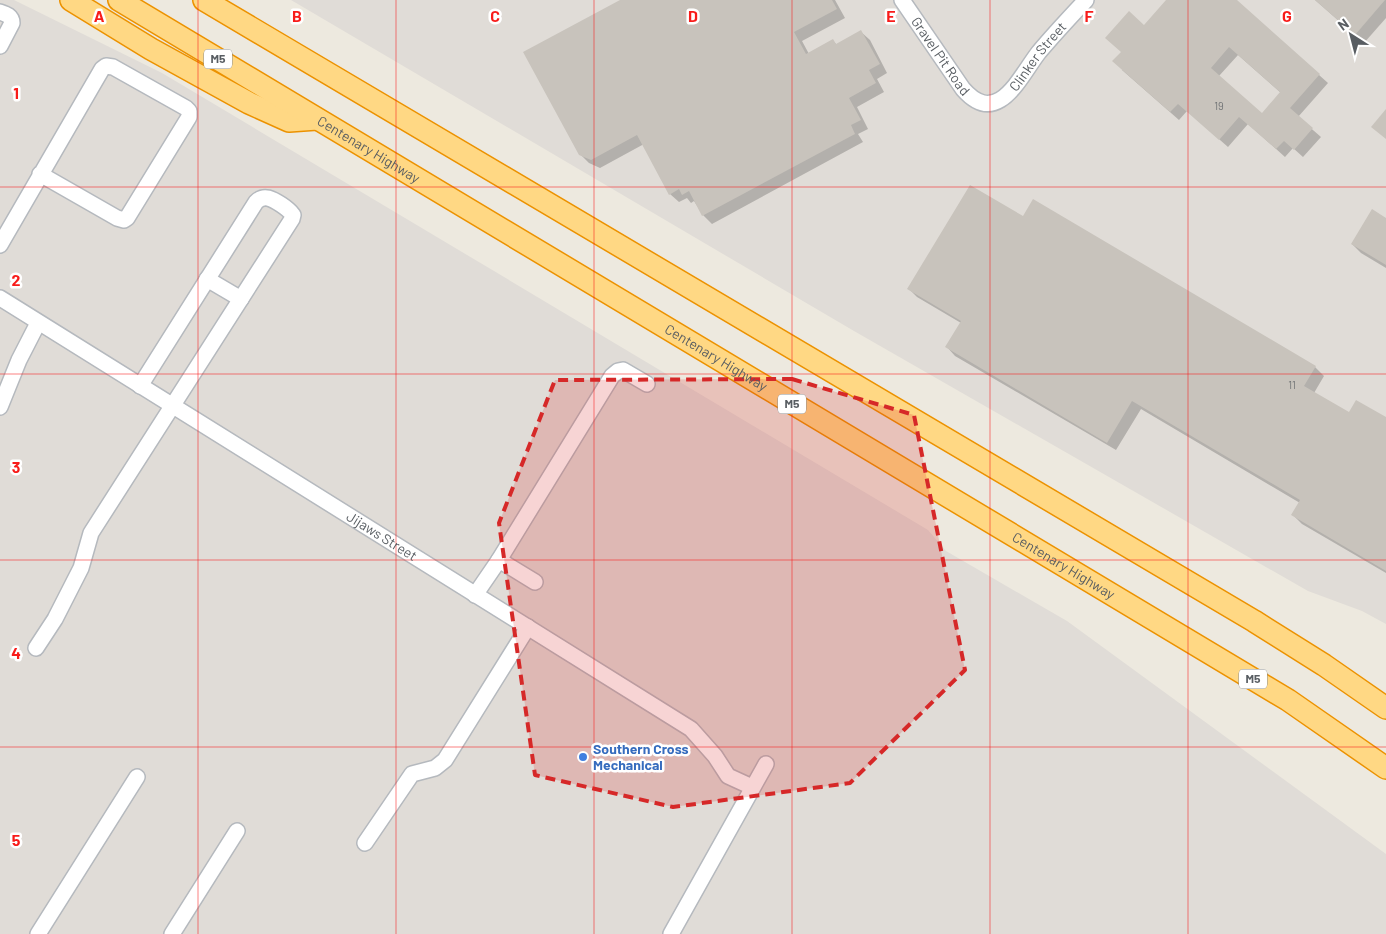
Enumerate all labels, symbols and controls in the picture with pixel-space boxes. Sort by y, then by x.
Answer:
text: A [94,6,105,25]
text: B [292,6,302,25]
text: C [490,6,500,25]
text: D [688,6,698,25]
text: E [886,6,896,25]
text: F [1085,6,1094,25]
text: G [1282,6,1292,25]
north arrow [1326,10,1376,60]
street label: Gravel Pit Road [908,13,974,99]
text: N [1334,14,1352,34]
street label: Clinker Street [1005,18,1069,94]
road number: M5 [204,50,232,68]
text: 1 [13,83,19,102]
house number: 19 [1214,99,1224,112]
street label: Centenary Highway [315,112,424,187]
text: 2 [12,270,21,289]
street label: Centenary Highway [662,320,771,395]
house number: 11 [1288,378,1296,391]
road number: M5 [778,394,806,414]
text: 3 [12,457,20,476]
street label: Jijaws Street [344,507,420,564]
street label: Centenary Highway [1010,528,1119,603]
text: 4 [11,643,21,662]
road number: M5 [1239,670,1267,689]
place label: Southern Cross Mechanical [593,740,689,773]
marker: Southern Cross Mechanical [577,751,589,763]
text: 5 [12,830,21,849]

